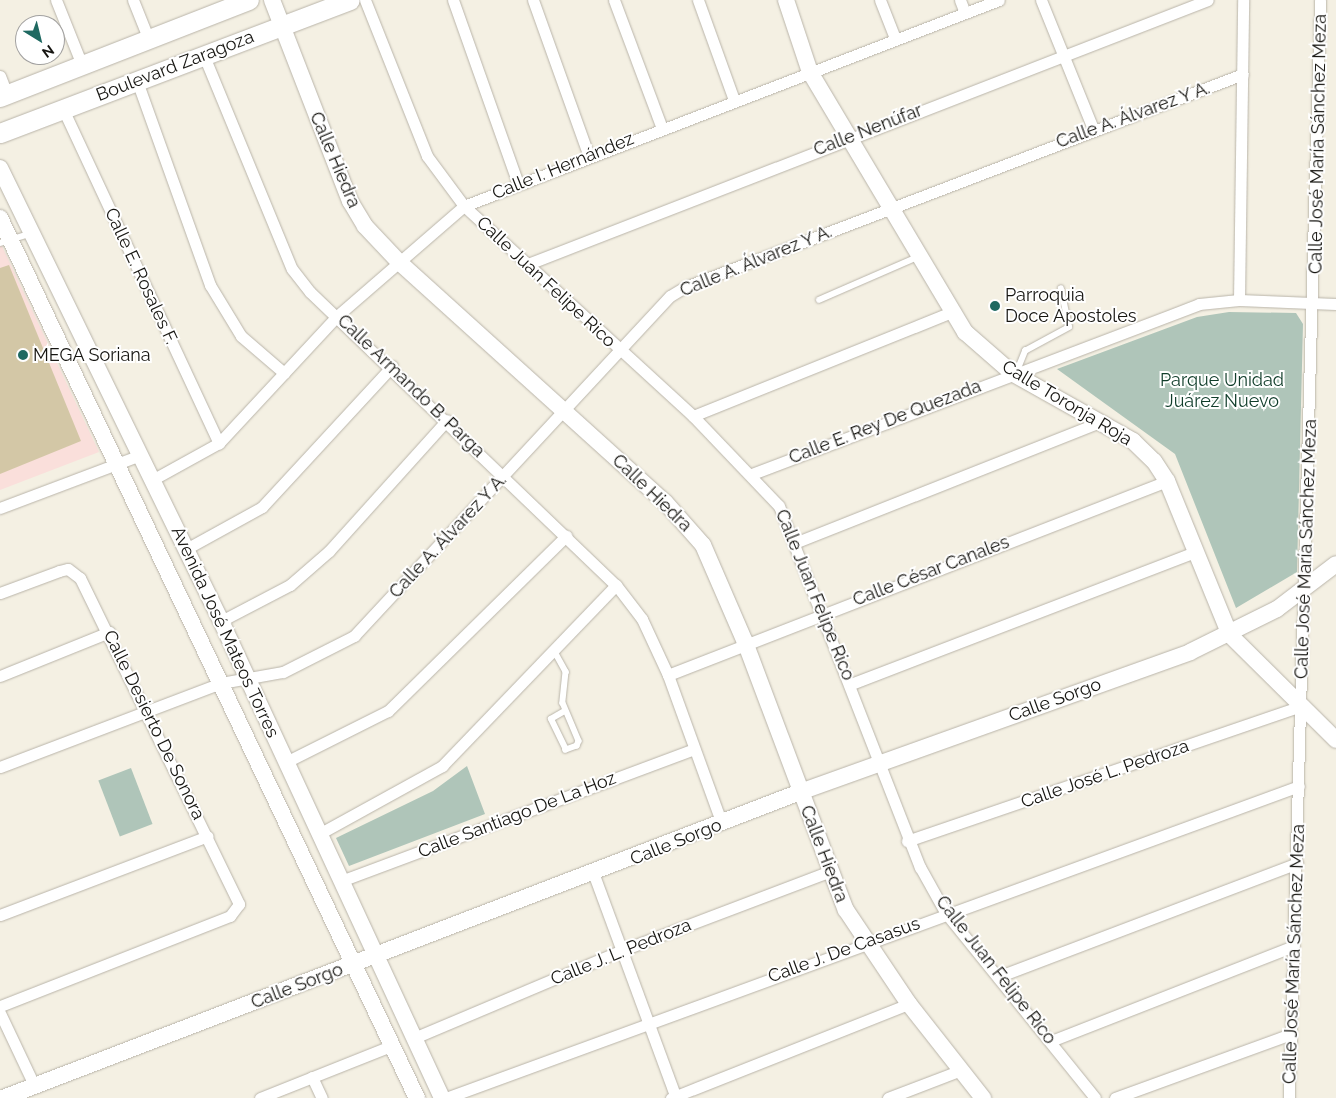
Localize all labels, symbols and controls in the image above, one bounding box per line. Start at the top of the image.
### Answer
street label: Calle José María Sánchez Meza [1305,14,1331,274]
north arrow [15,15,65,65]
street label: Boulevard Zaragoza [93,26,257,106]
text: N [39,42,57,61]
street label: Calle A. Álvarez Y A. [1052,77,1214,153]
street label: Calle Nenúfar [811,99,925,161]
street label: Calle Hiedra [305,109,365,211]
street label: Calle I. Hernández [489,128,637,204]
street label: Calle E. Rosales F. [100,204,182,348]
street label: Calle Juan Felipe Rico [472,212,620,352]
street label: Calle A. Álvarez Y A. [675,220,837,302]
place label: Parroquia Doce Apostoles [1005,285,1137,328]
marker: Parroquia Doce Apostoles [989,300,1001,312]
street label: Calle Armando B. Parga [333,310,489,462]
place label: MEGA Soriana [33,344,151,366]
marker: MEGA Soriana [17,349,29,361]
street label: Calle Toronja Roja [998,356,1136,450]
park label: Parque Unidad Juárez Nuevo [1160,370,1284,412]
street label: Calle E. Rey De Quezada [786,375,984,469]
street label: Calle José María Sánchez Meza [1291,418,1321,680]
street label: Calle Hiedra [608,450,696,536]
street label: Calle A. Álvarez Y A. [384,468,512,604]
street label: Calle Juan Felipe Rico [771,506,859,684]
street label: Avenida José Mateos Torres [166,522,284,742]
street label: Calle César Canales [850,531,1012,611]
street label: Calle Desierto De Sonora [99,627,209,823]
street label: Calle Sorgo [1006,673,1104,727]
street label: Calle José L. Pedroza [1018,735,1192,813]
street label: Calle Santiago De La Hoz [415,767,619,863]
street label: Calle Hiedra [796,802,852,906]
street label: Calle Sorgo [627,814,725,870]
street label: Calle José María Sánchez Meza [1279,823,1309,1085]
street label: Calle Juan Felipe Rico [931,891,1061,1049]
street label: Calle J. De Casasus [765,912,923,988]
street label: Calle J. L. Pedroza [547,914,695,990]
street label: Calle Sorgo [248,959,346,1013]

